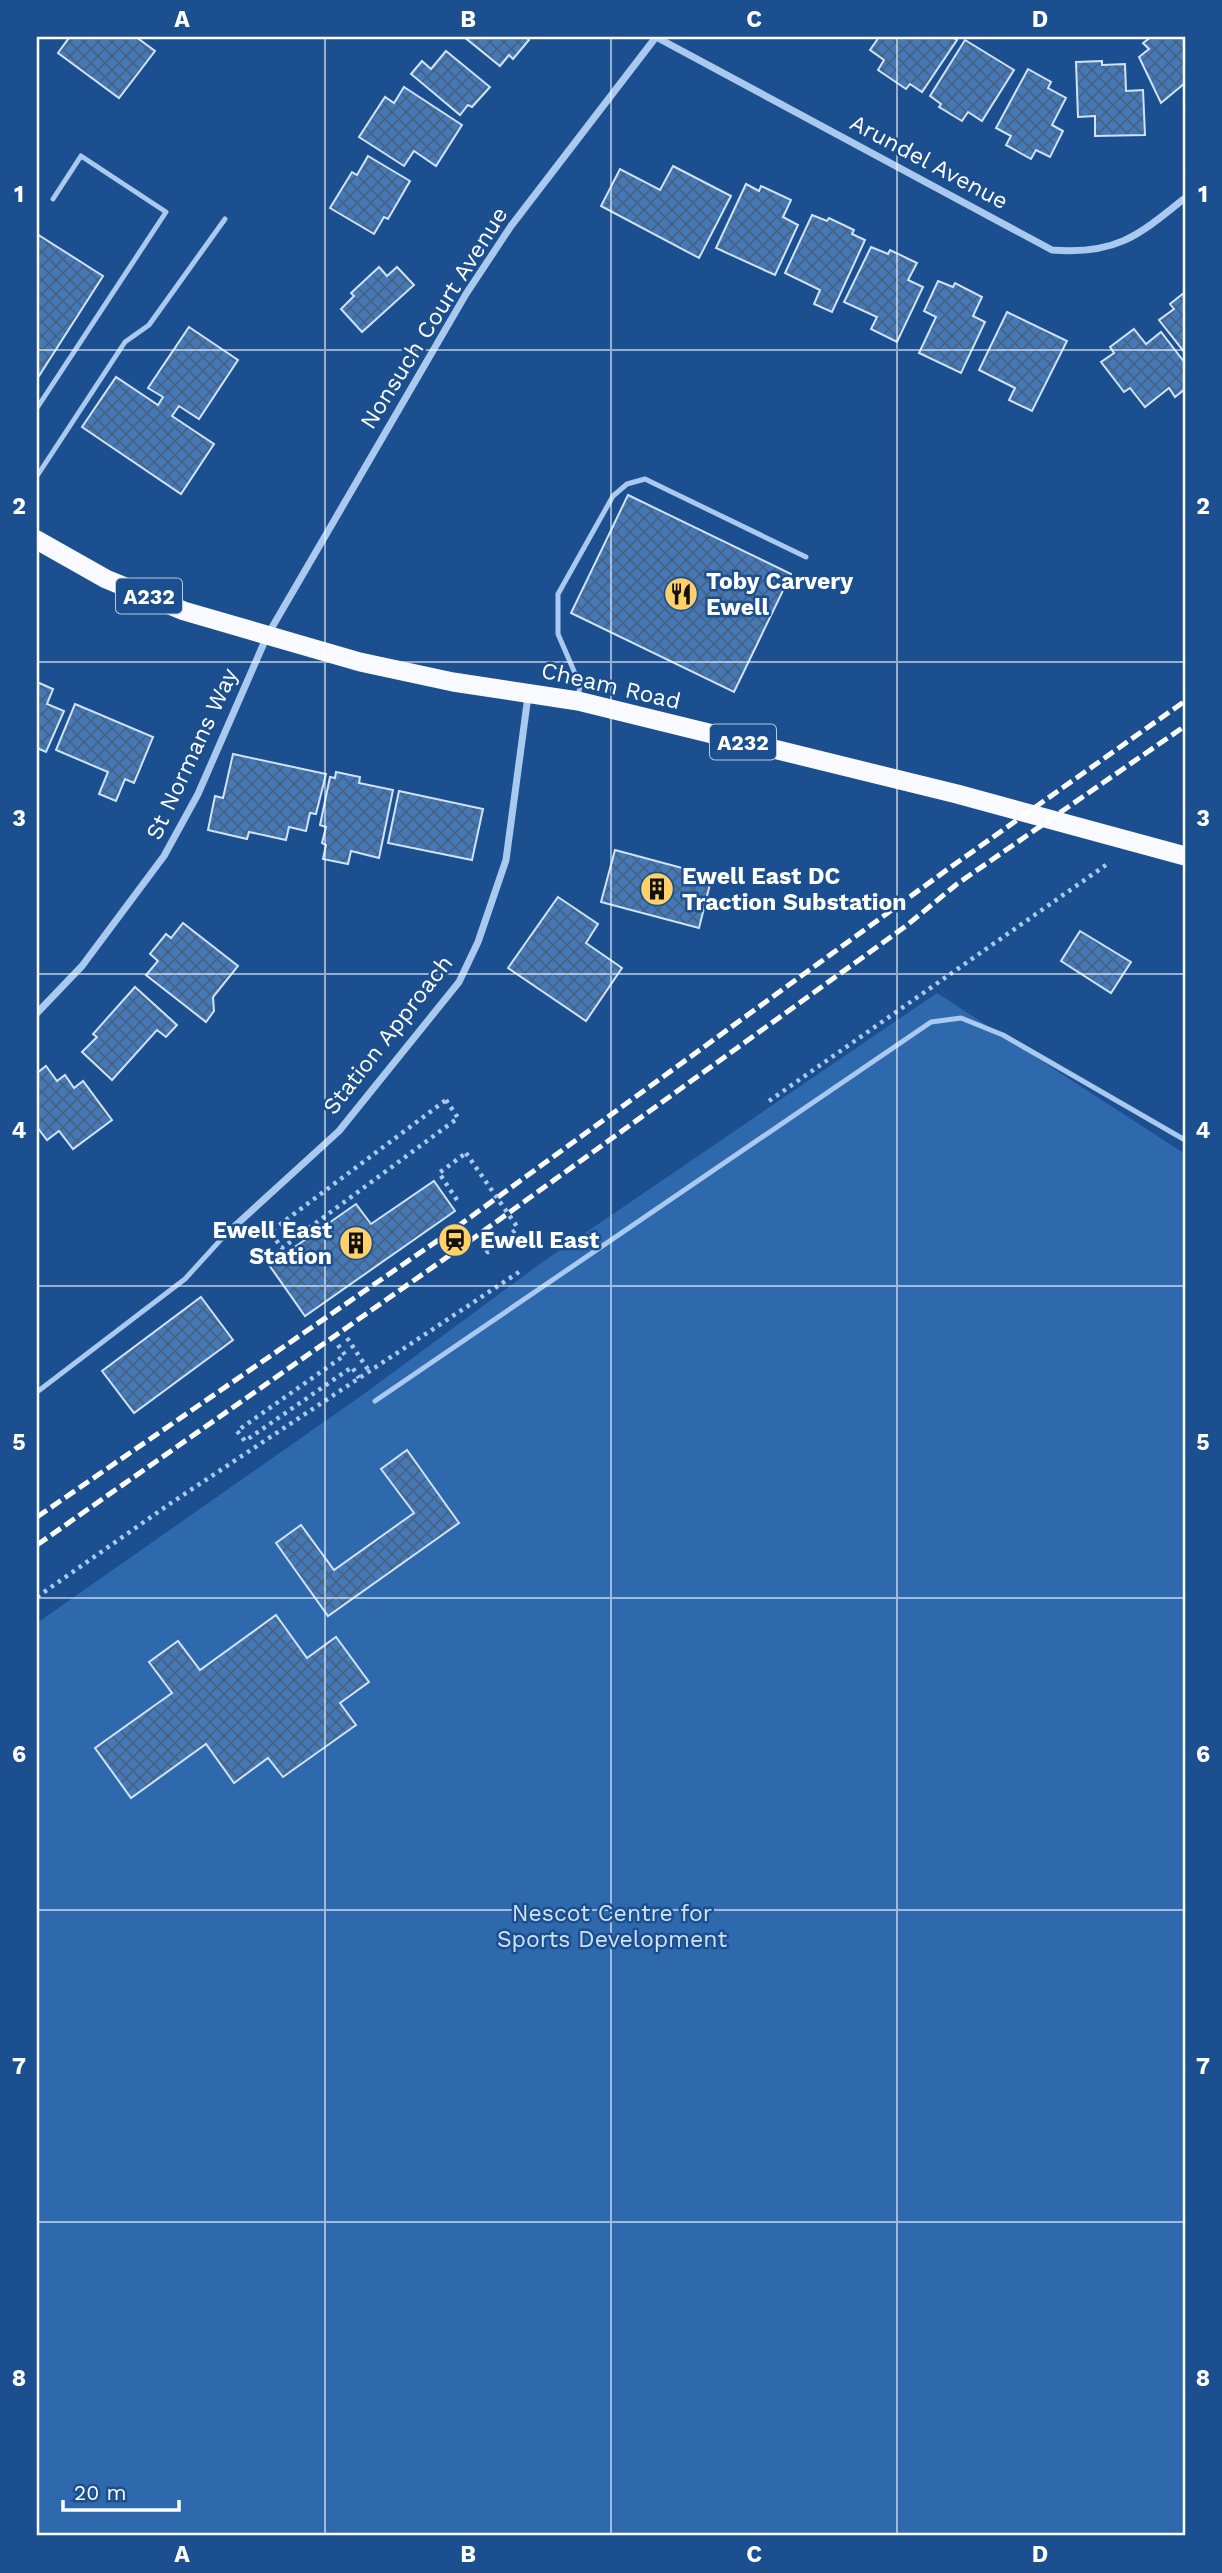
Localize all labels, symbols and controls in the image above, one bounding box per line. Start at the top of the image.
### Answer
text: A [174,6,190,33]
text: B [460,6,476,33]
text: C [746,6,762,33]
text: D [1032,6,1048,33]
street label: Arundel Avenue [845,109,1013,215]
text: 1 [14,181,24,208]
text: 1 [1198,181,1208,208]
street label: Nonsuch Court Avenue [355,202,513,434]
text: 2 [12,493,26,520]
text: 2 [1196,493,1210,520]
place label: Toby Carvery Ewell [706,568,853,621]
restaurant icon: Toby Carvery Ewell [662,575,700,613]
road number: A232 [116,578,182,614]
street label: Cheam Road [539,657,683,715]
street label: St Normans Way [140,664,244,844]
road number: A232 [710,724,776,760]
text: 3 [12,805,26,832]
text: 3 [1196,805,1210,832]
place label: Ewell East DC Traction Substation [682,863,907,916]
building icon: Ewell East DC Traction Substation [638,870,676,908]
street label: Station Approach [317,950,459,1120]
text: 4 [12,1117,27,1144]
text: 4 [1196,1117,1211,1144]
place label: Ewell East Station [213,1217,332,1270]
station icon: Ewell East [436,1221,474,1259]
building icon: Ewell East Station [337,1224,375,1262]
place label: Ewell East [480,1227,599,1254]
text: 5 [12,1429,26,1456]
text: 5 [1196,1429,1210,1456]
text: 6 [12,1741,26,1768]
text: 6 [1196,1741,1210,1768]
park label: Nescot Centre for Sports Development [497,1900,727,1953]
text: 7 [12,2053,26,2080]
text: 7 [1196,2053,1210,2080]
text: 8 [12,2365,26,2392]
text: 8 [1196,2365,1210,2392]
scale bar [63,2468,178,2512]
text: 20 m [74,2480,126,2505]
text: A [174,2541,190,2568]
text: B [460,2541,476,2568]
text: C [746,2541,762,2568]
text: D [1032,2541,1048,2568]

